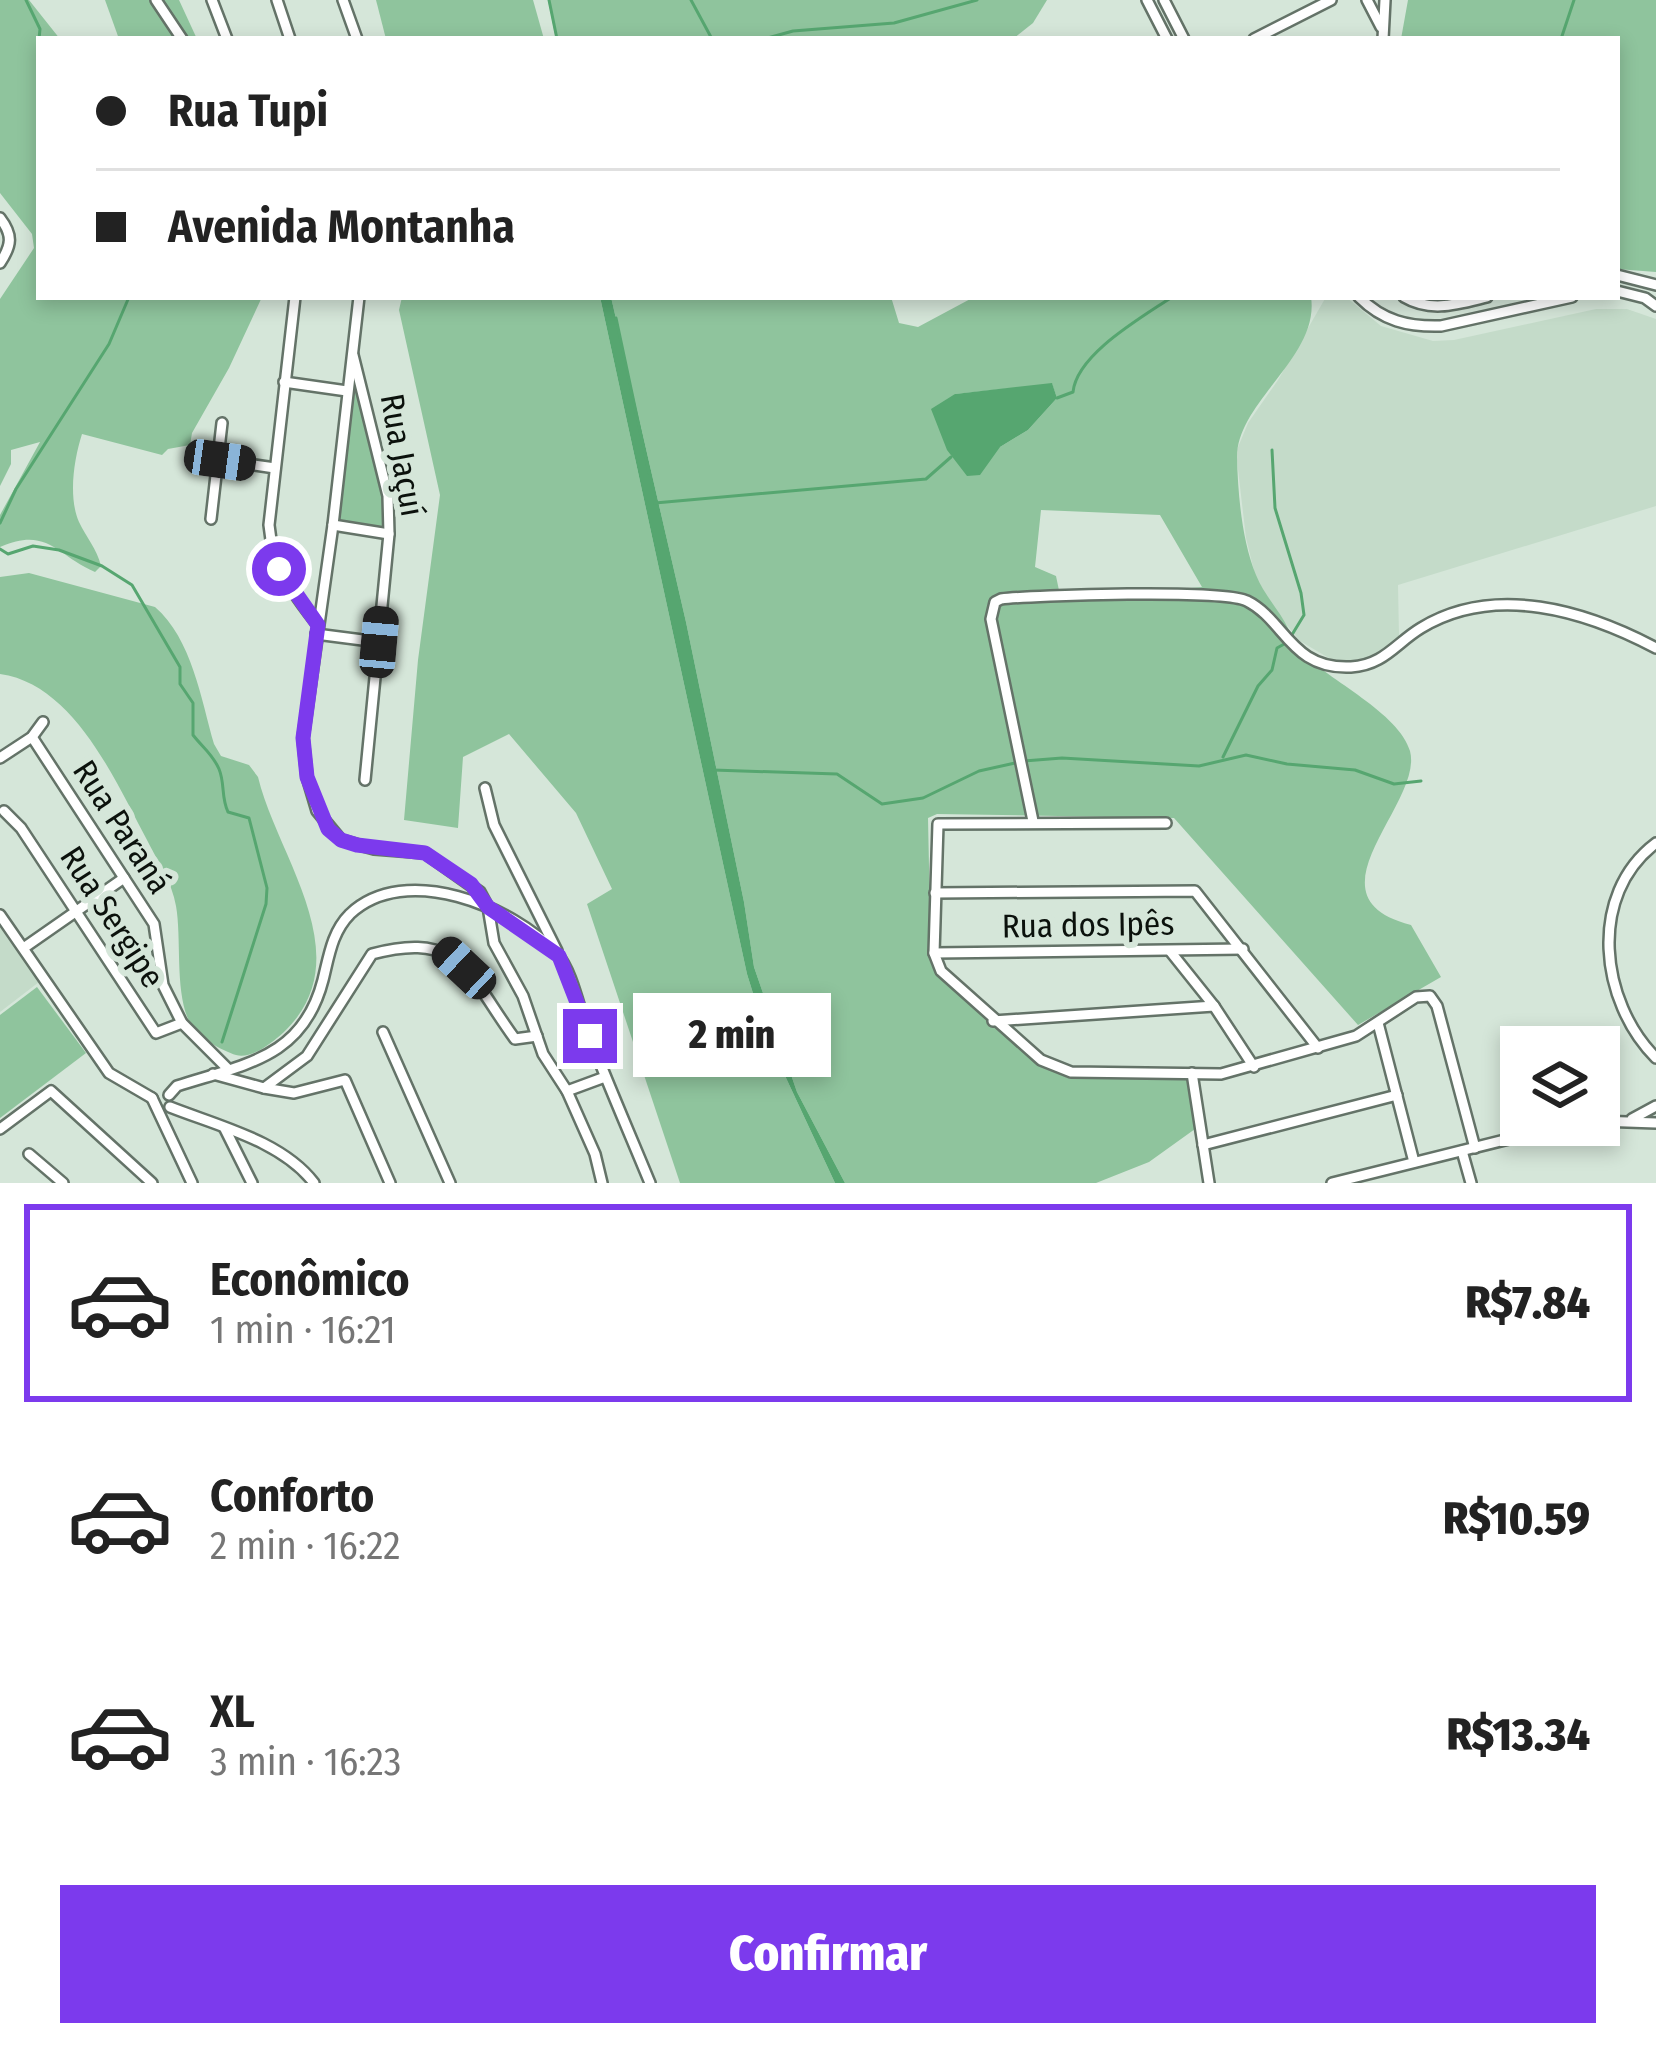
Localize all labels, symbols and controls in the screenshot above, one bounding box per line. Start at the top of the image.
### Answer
text: Rua Tupi [168,84,328,138]
text: Avenida Montanha [168,200,515,254]
street label: Rua Jaçuí [372,391,432,519]
car [182,437,258,483]
route start [252,542,306,596]
car [358,605,400,679]
street label: Rua Paraná [64,753,180,901]
street label: Rua Sergipe [51,839,173,995]
street label: Rua dos Ipês [1001,903,1175,947]
car [425,930,503,1006]
callout: 2 min [632,994,830,1078]
route end [563,1009,617,1063]
text: 2 min [689,1012,775,1058]
map controls [1500,1026,1620,1146]
button: layers [1500,1026,1620,1146]
icon: car [66,1249,174,1357]
text: Econômico [210,1253,410,1307]
text: R$7.84 [1465,1276,1590,1330]
text: 1 min · 16:21 [210,1307,396,1353]
icon: car [66,1465,174,1573]
text: Conforto [210,1469,374,1523]
text: R$10.59 [1443,1492,1590,1546]
text: 2 min · 16:22 [210,1523,401,1569]
icon: car [66,1681,174,1789]
text: XL [210,1685,255,1739]
text: R$13.34 [1447,1708,1590,1762]
text: 3 min · 16:23 [210,1739,401,1785]
button: Confirmar [60,1885,1596,2023]

